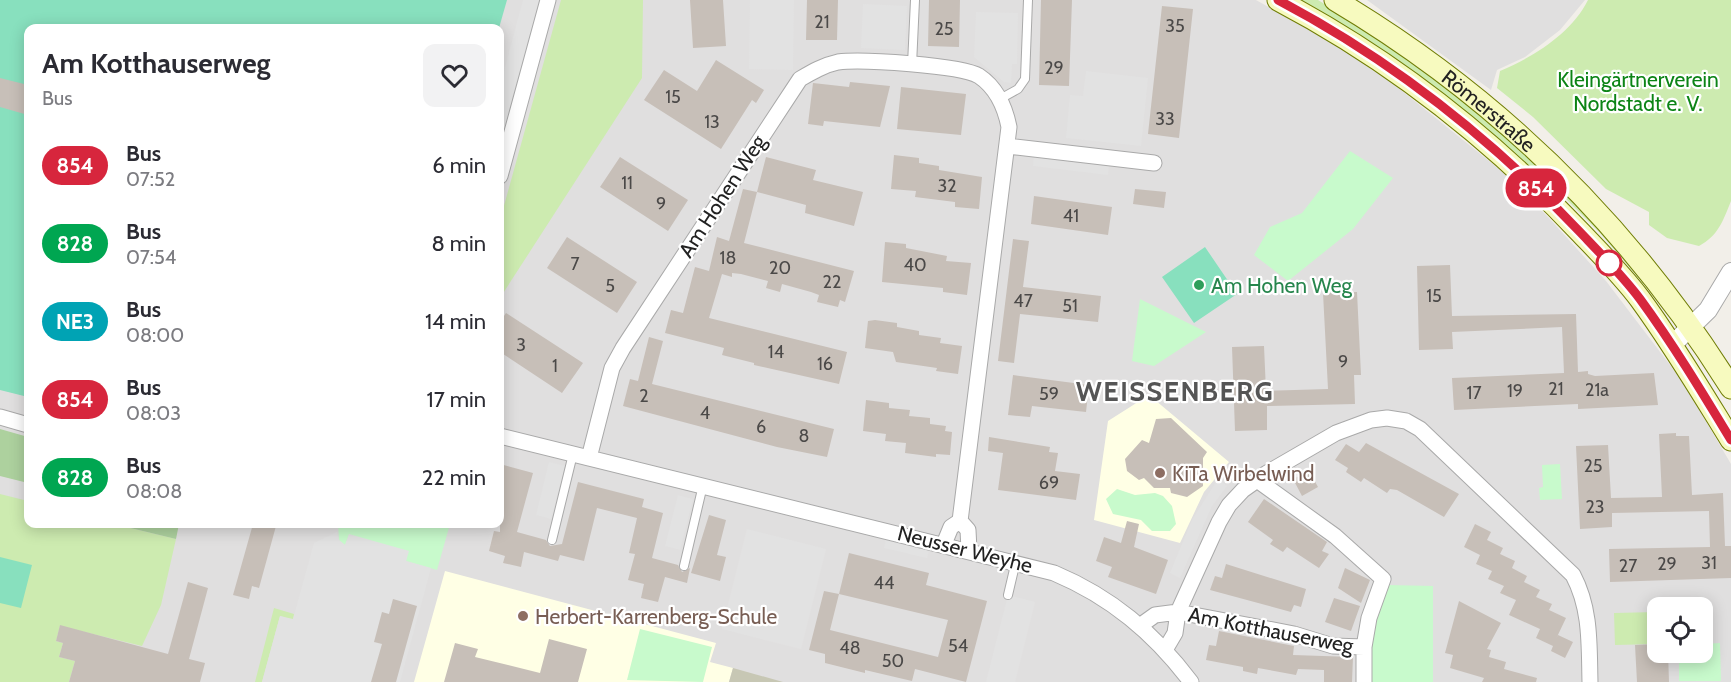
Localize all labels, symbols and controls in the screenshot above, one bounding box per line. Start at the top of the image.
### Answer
house number: 21 [814,11,830,33]
house number: 35 [1165,15,1185,37]
house number: 25 [934,18,954,40]
button: heart [423,44,486,107]
text: Am Kotthauserweg [42,46,271,80]
house number: 29 [1044,57,1064,79]
street label: Römerstraße [1437,64,1542,157]
park label: Kleingärtnerverein Nordstadt e. V. [1557,67,1719,116]
text: Bus [42,86,73,110]
house number: 15 [665,86,681,108]
house number: 33 [1155,108,1175,130]
house number: 13 [704,111,720,133]
street label: Am Hohen Weg [673,130,771,262]
text: Bus [126,140,161,167]
text: 6 min [432,152,486,179]
text: 854 [56,153,94,178]
text: 07:52 [126,167,175,191]
line badge: 854 [1502,168,1570,207]
house number: 11 [621,172,633,194]
house number: 32 [937,175,957,197]
text: 854 [1517,176,1555,201]
house number: 9 [656,193,666,215]
house number: 41 [1063,205,1079,227]
text: Bus [126,218,161,245]
text: 8 min [431,230,486,257]
text: 828 [57,231,93,256]
text: 07:54 [126,245,176,269]
house number: 18 [720,247,736,269]
unlabelled marker [1596,250,1622,276]
house number: 7 [570,253,580,275]
house number: 40 [904,254,926,276]
house number: 20 [769,257,791,279]
house number: 22 [823,271,841,293]
place label: Am Hohen Weg [1211,273,1353,298]
house number: 5 [605,275,615,297]
marker: Am Hohen Weg [1192,278,1206,292]
house number: 15 [1426,285,1442,307]
house number: 47 [1013,290,1033,312]
house number: 51 [1062,295,1078,317]
text: Bus [126,296,161,323]
text: 14 min [425,308,486,335]
text: NE3 [56,309,94,334]
text: 08:00 [126,323,184,347]
house number: 3 [516,334,526,356]
house number: 14 [768,341,784,363]
house number: 9 [1338,351,1348,373]
house number: 16 [817,353,833,375]
house number: 1 [552,355,558,377]
text: Bus [126,374,161,401]
district label: WEISSENBERG [1076,375,1274,408]
house number: 21 [1548,378,1564,400]
house number: 21a [1585,379,1609,401]
house number: 19 [1507,380,1523,402]
house number: 17 [1467,382,1481,404]
house number: 59 [1039,383,1059,405]
house number: 2 [639,385,649,407]
text: 17 min [427,386,486,413]
text: 854 [56,387,94,412]
text: 08:03 [126,401,181,425]
house number: 4 [700,402,710,424]
house number: 6 [756,416,766,438]
house number: 8 [799,425,809,447]
text: Bus [126,452,161,479]
house number: 25 [1583,455,1603,477]
place label: KiTa Wirbelwind [1172,461,1314,486]
text: 22 min [422,464,486,491]
text: 828 [57,465,93,490]
marker: KiTa Wirbelwind [1153,466,1167,480]
house number: 69 [1039,472,1059,494]
text: 08:08 [126,479,182,503]
house number: 23 [1585,496,1605,518]
street label: Neusser Weyhe [895,520,1035,578]
house number: 31 [1701,552,1717,574]
house number: 29 [1657,553,1677,575]
house number: 27 [1619,555,1637,577]
house number: 44 [874,572,894,594]
map controls [1647,597,1713,663]
button: locate [1647,597,1713,663]
street label: Am Kotthauserweg [1186,602,1356,658]
place label: Herbert-Karrenberg-Schule [535,604,777,629]
marker: Herbert-Karrenberg-Schule [516,609,530,623]
house number: 54 [948,635,968,657]
house number: 48 [839,637,861,659]
house number: 50 [882,650,904,672]

